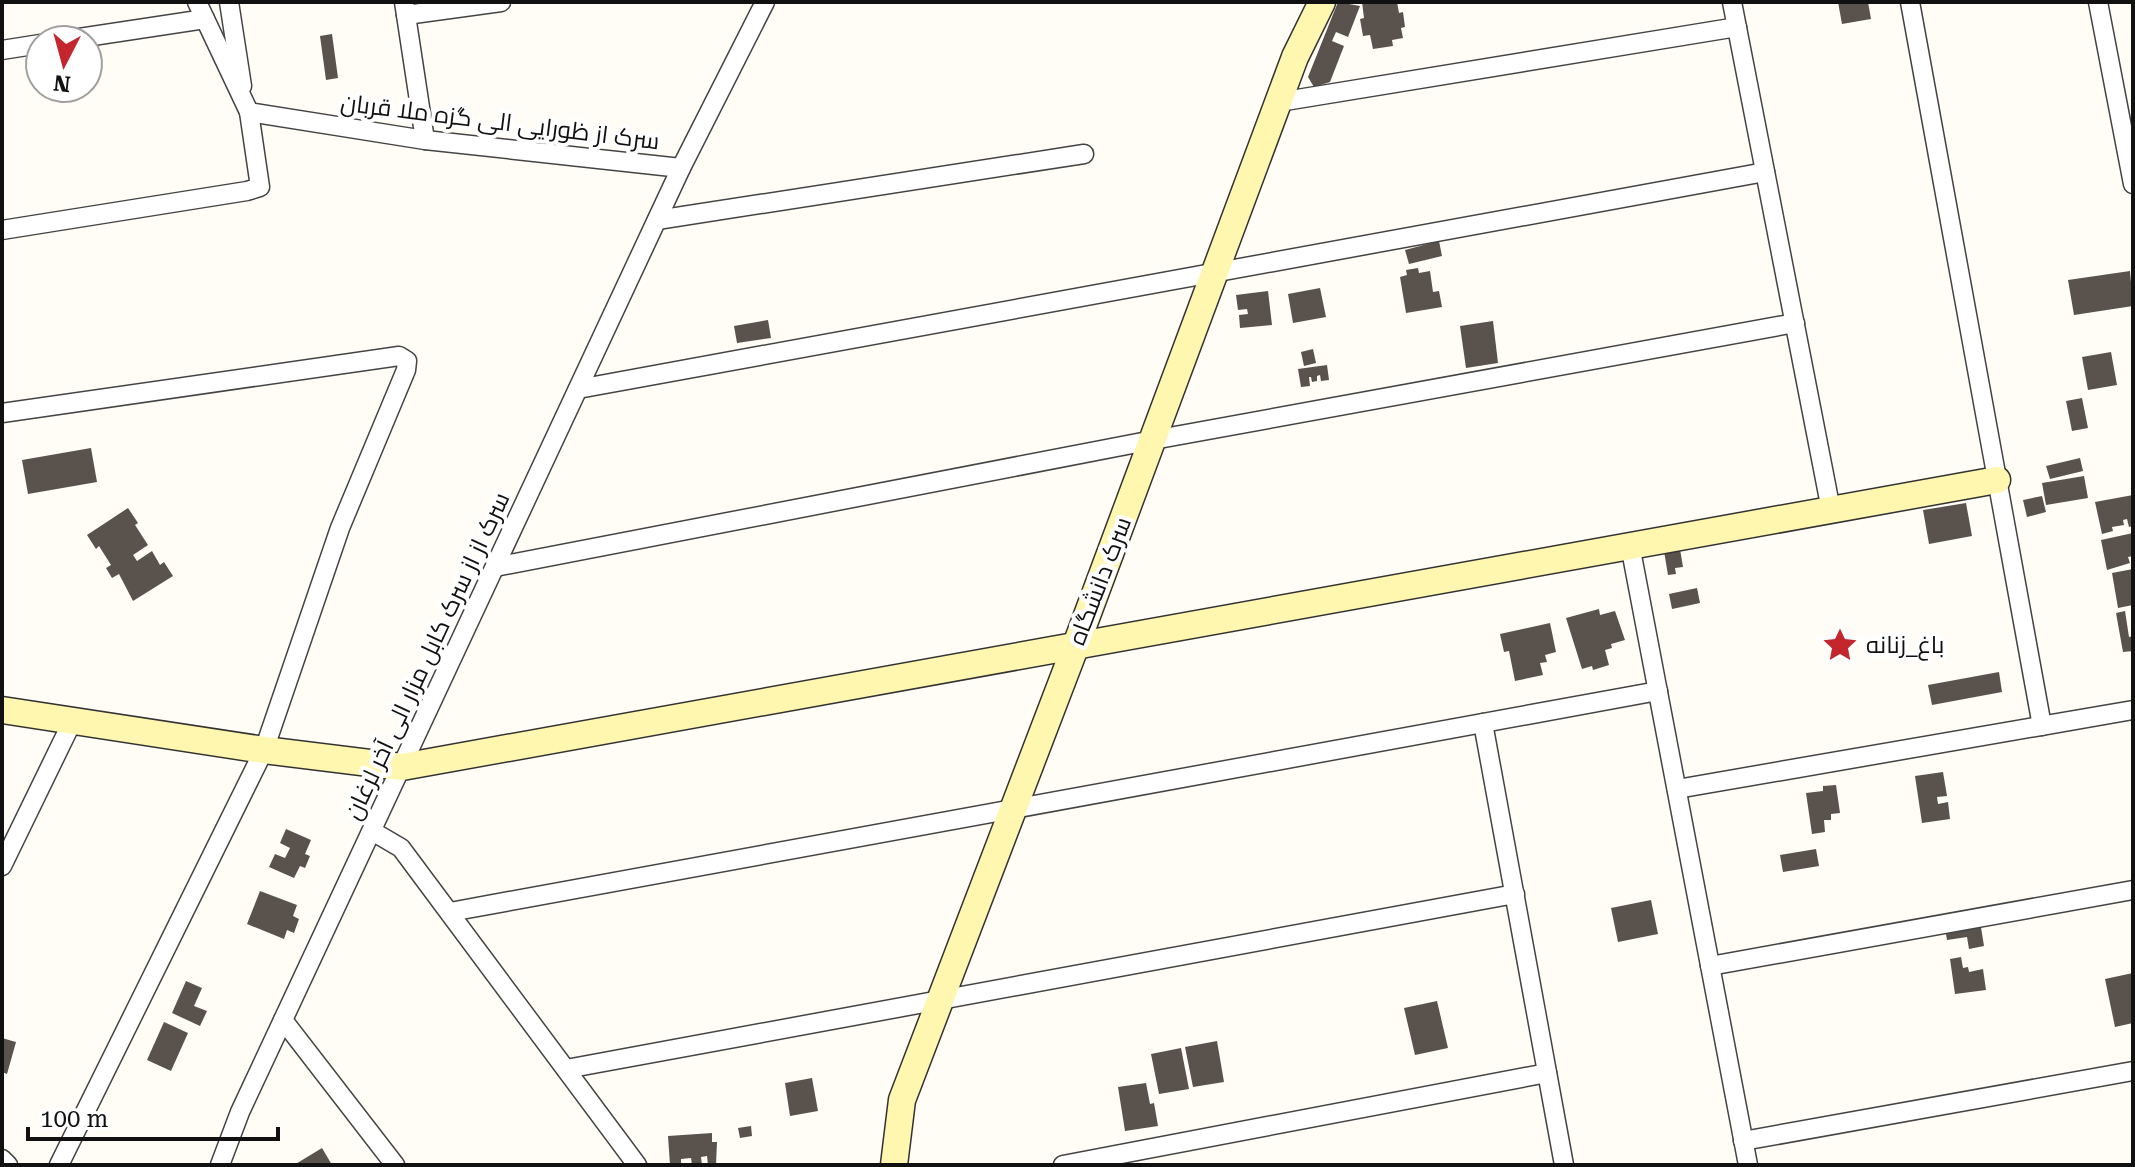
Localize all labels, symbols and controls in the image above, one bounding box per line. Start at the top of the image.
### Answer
north arrow [24,24,104,104]
text: N [52,70,72,97]
street label: سرک از ظورایی الی گزه ملا قربان [339,89,661,155]
street label: سرک از از سرک کابل مزار الی آخر لرغان [339,488,515,824]
street label: سرک دانشگاه [1063,513,1137,649]
place icon: باغ_زنانه [1821,626,1859,664]
place label: باغ_زنانه [1866,631,1944,661]
scale bar [28,1091,278,1141]
text: 100 m [40,1105,108,1133]

